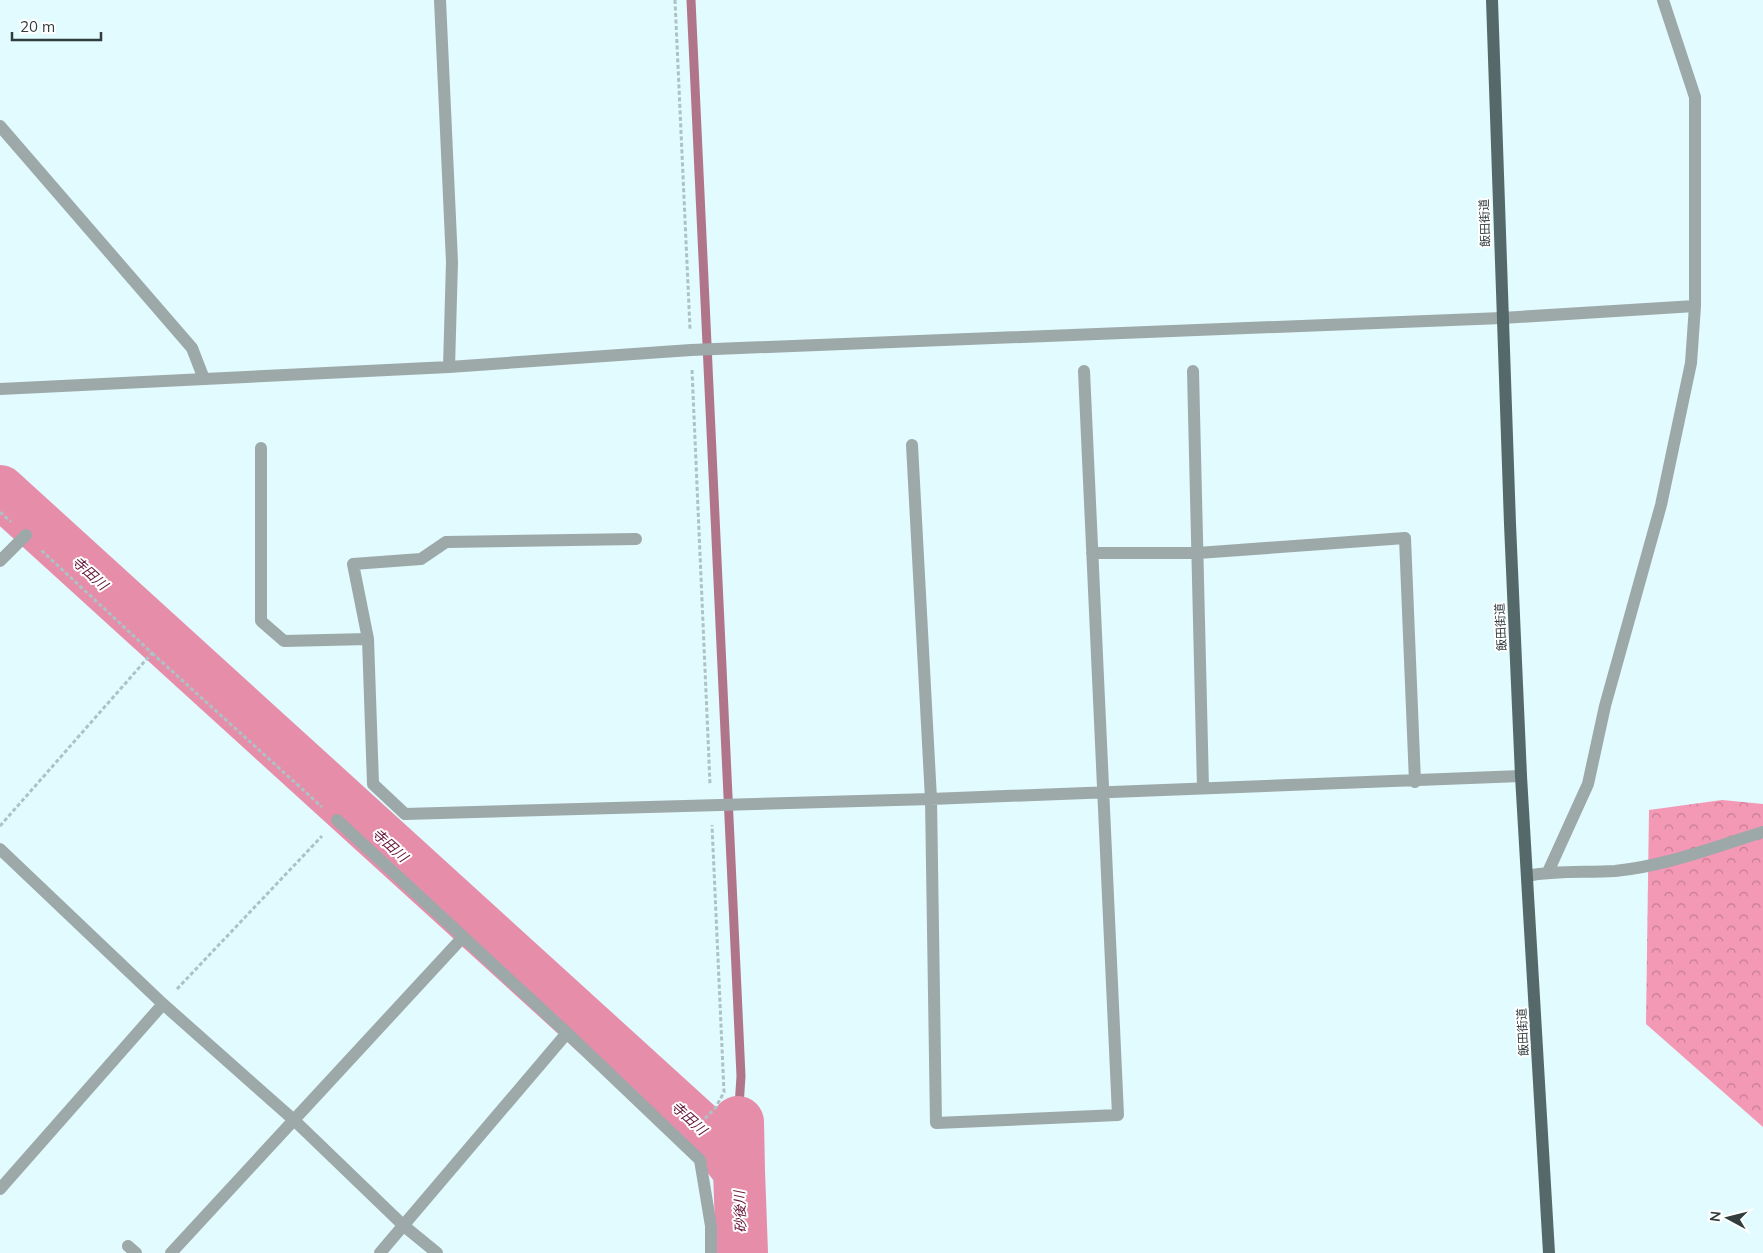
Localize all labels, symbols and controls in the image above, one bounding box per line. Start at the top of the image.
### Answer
scale bar [12,10,101,42]
text: 20 m [20,17,55,36]
street label: 飯田街道 [1476,199,1493,247]
water label: 寺田川 [68,552,113,595]
street label: 飯田街道 [1492,603,1509,651]
water label: 寺田川 [368,824,413,867]
street label: 飯田街道 [1514,1008,1531,1056]
water label: 寺田川 [667,1097,712,1140]
water label: 砂後川 [730,1189,750,1233]
north arrow [1703,1193,1753,1243]
text: N [1706,1210,1725,1223]

